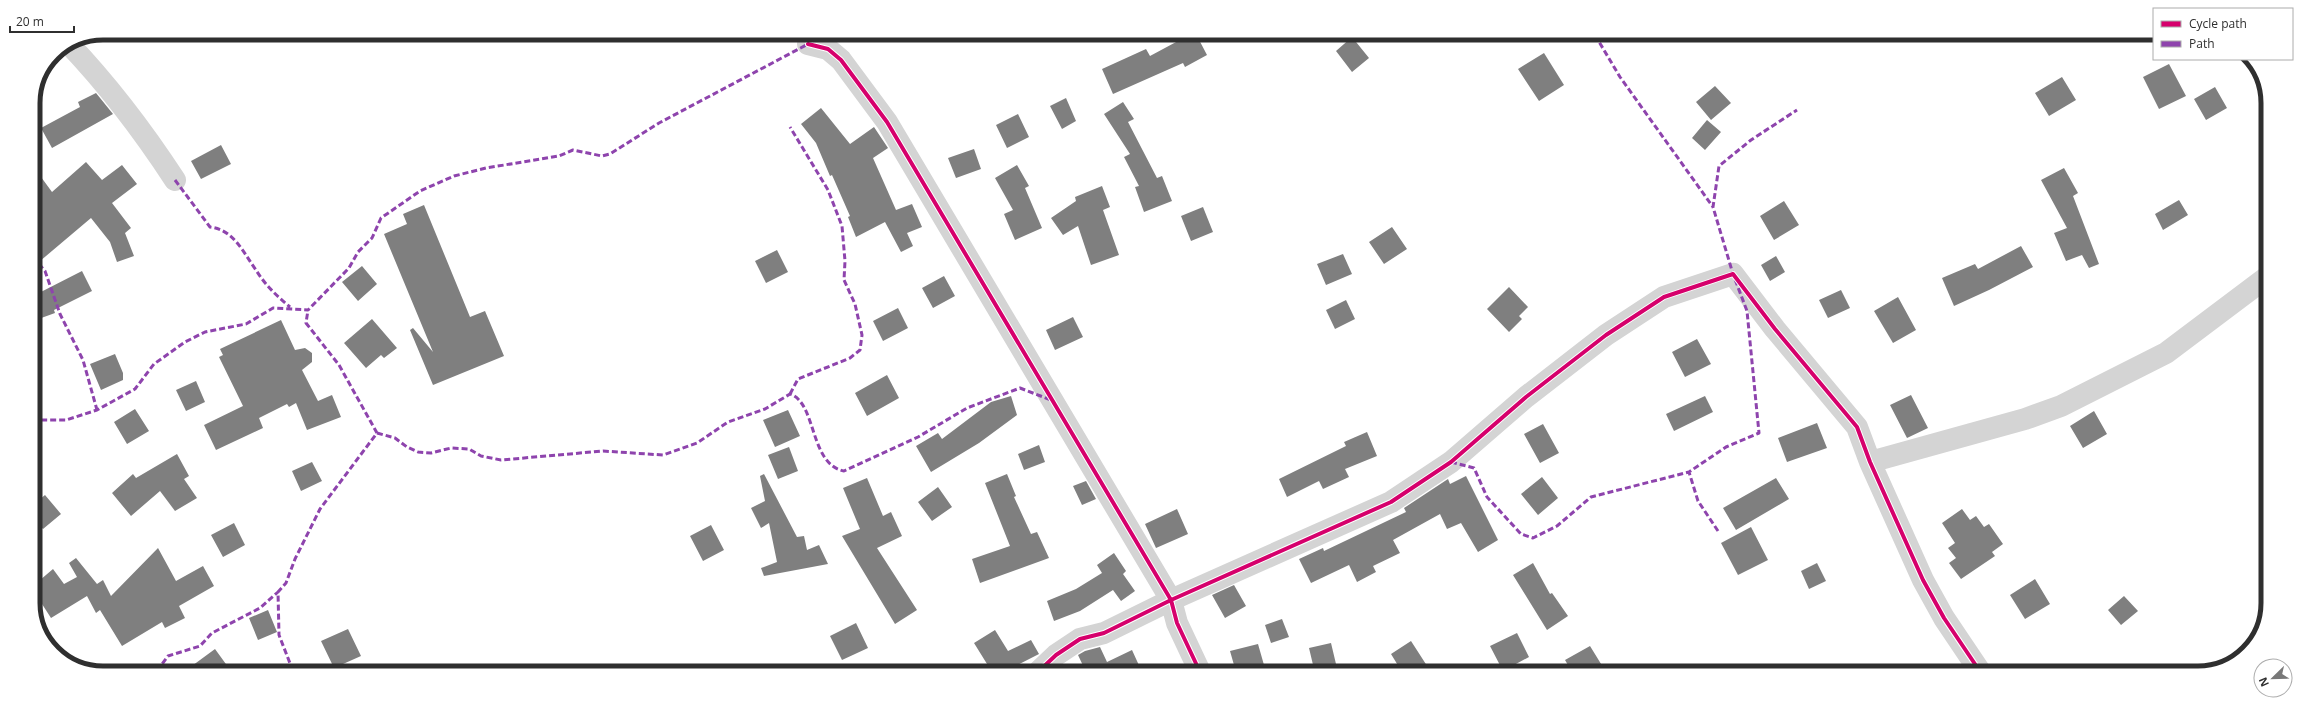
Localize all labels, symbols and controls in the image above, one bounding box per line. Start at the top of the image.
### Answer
scale bar [10,8,74,34]
legend [2153,8,2293,60]
text: 20 m [16,13,44,30]
text: Cycle path [2189,15,2247,32]
text: Path [2189,35,2215,52]
north arrow [2253,658,2293,698]
text: N [2255,675,2272,689]

